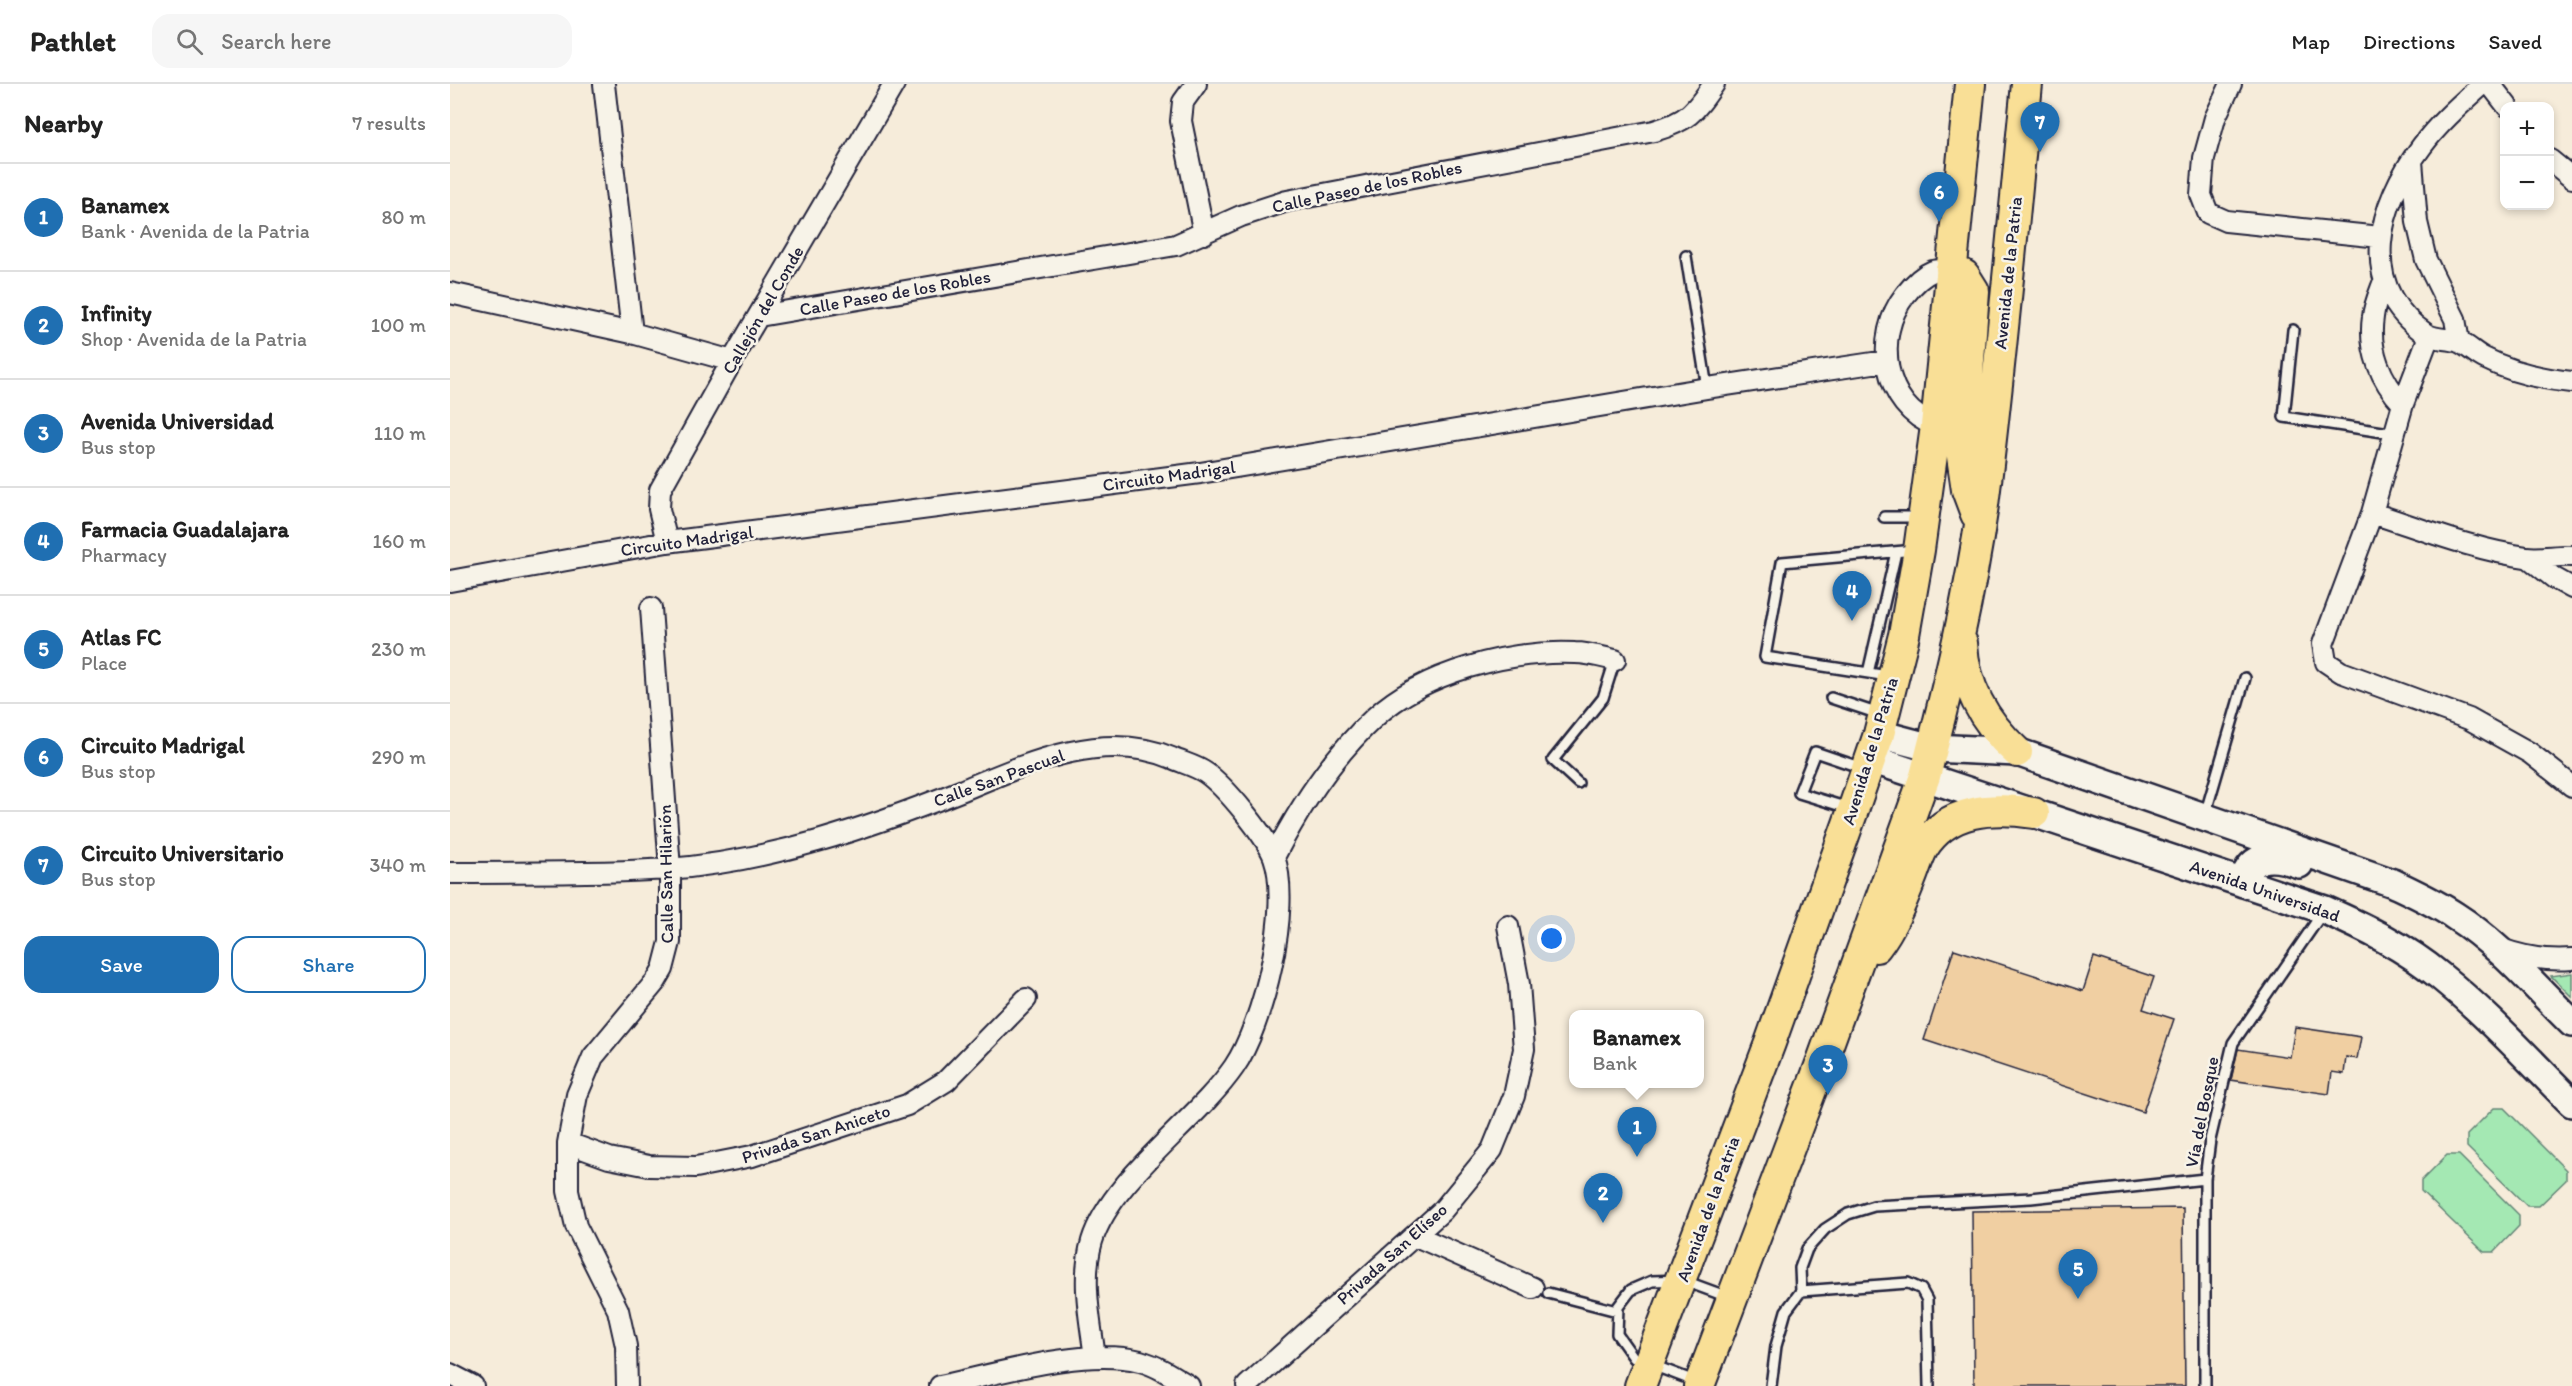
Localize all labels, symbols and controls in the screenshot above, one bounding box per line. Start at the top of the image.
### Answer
search box [152,14,572,68]
text: Pathlet [30,24,116,58]
icon: search [173,25,206,58]
text: Search here [221,28,331,55]
text: Map [2292,29,2330,54]
text: Directions [2363,29,2455,54]
text: Saved [2488,29,2542,54]
map controls [2500,102,2554,210]
button: + [2500,102,2554,156]
pin: 7 [2020,103,2060,152]
text: Nearby [24,107,103,139]
text: 7 results [352,111,426,135]
street label: Calle Paseo de los Robles [1270,156,1464,218]
button: − [2500,156,2554,210]
pin: 6 [1920,172,1958,222]
text: Banamex [81,192,169,219]
street label: Avenida de la Patria [1989,196,2027,350]
text: 1 [39,205,48,229]
text: 80 m [381,205,426,229]
text: Bank · Avenida de la Patria [81,219,310,243]
street label: Callejón del Conde [717,242,809,378]
street label: Calle Paseo de los Robles [798,265,992,321]
text: Infinity [81,300,152,327]
text: 2 [38,313,49,337]
text: 100 m [371,313,426,337]
text: Shop · Avenida de la Patria [81,327,307,351]
text: Avenida Universidad [81,408,274,435]
text: 3 [38,421,49,445]
text: 110 m [374,421,426,445]
text: Bus stop [81,435,156,459]
street label: Circuito Madrigal [1101,456,1237,496]
text: Farmacia Guadalajara [81,516,289,543]
street label: Circuito Madrigal [619,521,755,561]
text: 4 [37,529,50,553]
text: 160 m [373,529,426,553]
text: Pharmacy [81,543,167,567]
pin: 4 [1832,572,1872,621]
text: Atlas FC [81,624,161,651]
text: 5 [38,637,49,661]
text: 230 m [371,637,426,661]
text: Place [81,651,127,675]
street label: Avenida de la Patria [1837,674,1903,827]
text: Circuito Madrigal [81,732,245,759]
street label: Calle San Pascual [930,744,1068,812]
text: 6 [38,745,49,769]
text: 290 m [371,745,426,769]
text: Bus stop [81,759,156,783]
street label: Calle San Hilarión [654,804,678,944]
text: Circuito Universitario [81,840,284,867]
text: 7 [39,853,48,877]
text: 340 m [369,853,426,877]
street label: Avenida Universidad [2187,855,2343,927]
text: Bus stop [81,867,156,891]
your location [1537,924,1566,953]
button: Save [24,936,219,993]
button: Share [231,936,426,993]
popup [1569,1010,1704,1088]
text: Banamex [1592,1024,1681,1051]
pin: 3 [1808,1046,1848,1095]
text: Bank [1592,1051,1637,1075]
street label: Vía del Bosque [2180,1055,2224,1169]
street label: Privada San Aniceto [739,1100,893,1168]
pin: 1 [1618,1108,1656,1157]
street label: Avenida de la Patria [1671,1133,1745,1285]
pin: 2 [1584,1174,1622,1223]
street label: Privada San Elíseo [1332,1198,1452,1310]
pin: 5 [2058,1250,2098,1299]

